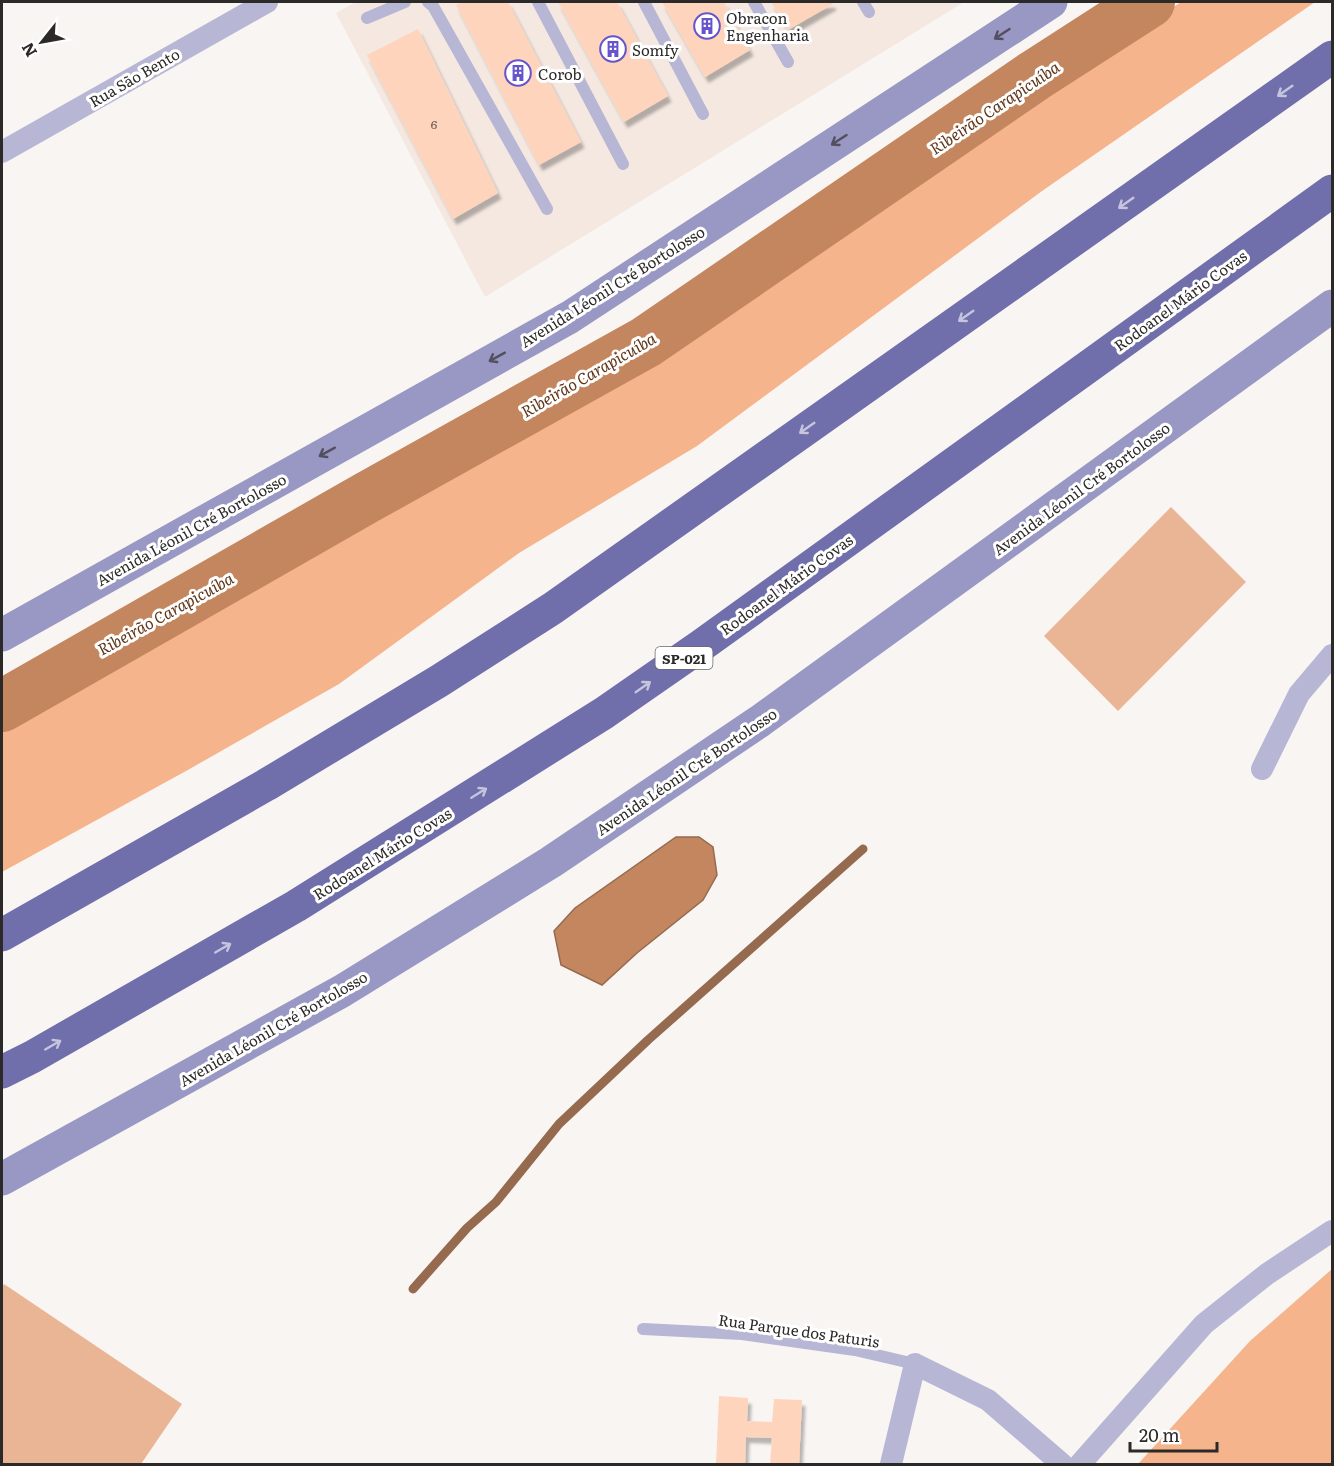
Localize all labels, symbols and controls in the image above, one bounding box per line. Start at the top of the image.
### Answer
place label: Obracon Engenharia [726,6,810,46]
building icon: Obracon Engenharia [692,11,722,41]
north arrow [12,12,72,72]
one-way arrow [994,28,1011,40]
building icon: Somfy [598,34,628,64]
text: N [15,38,42,62]
place label: Somfy [632,38,679,61]
street label: Rua São Bento [84,42,184,112]
water label: Ribeirão Carapicuíba [924,54,1065,160]
building icon: Corob [503,58,533,88]
place label: Corob [538,62,582,85]
one-way arrow [1277,84,1293,97]
house number: 6 [431,115,438,133]
one-way arrow [830,134,847,147]
one-way arrow [1118,197,1134,209]
street label: Avenida Léonil Cré Bortolosso [515,219,709,352]
street label: Rodoanel Mário Covas [1109,244,1251,356]
one-way arrow [959,310,975,322]
water label: Ribeirão Carapicuíba [516,325,661,422]
one-way arrow [489,352,506,364]
street label: Avenida Léonil Cré Bortolosso [988,416,1175,560]
one-way arrow [799,422,816,434]
one-way arrow [318,447,335,459]
street label: Avenida Léonil Cré Bortolosso [92,467,290,591]
street label: Rodoanel Mário Covas [715,528,857,640]
water label: Ribeirão Carapicuíba [93,565,238,660]
road number: SP-021 [656,647,712,669]
one-way arrow [634,681,650,693]
street label: Avenida Léonil Cré Bortolosso [591,701,781,840]
one-way arrow [470,786,487,798]
street label: Rodoanel Mário Covas [308,801,456,905]
one-way arrow [214,942,231,954]
street label: Avenida Léonil Cré Bortolosso [175,964,372,1091]
one-way arrow [44,1039,61,1051]
street label: Rua Parque dos Paturis [717,1307,881,1353]
scale bar [1130,1415,1217,1453]
text: 20 m [1139,1421,1180,1448]

